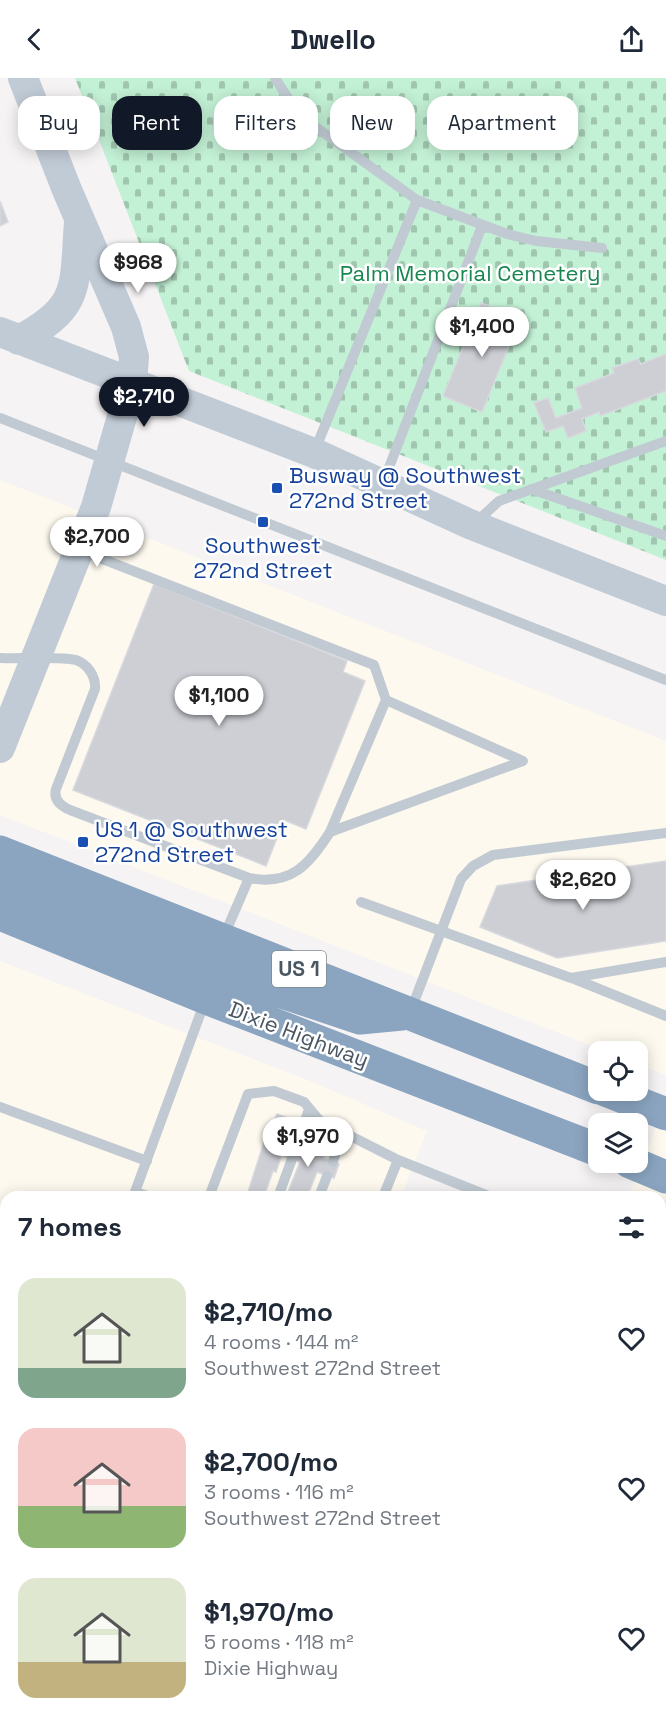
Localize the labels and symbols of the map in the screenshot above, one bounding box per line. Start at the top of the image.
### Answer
pin: $968 [102,243,174,294]
park label: Palm Memorial Cemetery [340,259,600,287]
pin: $1,400 [433,307,531,358]
pin: $2,710 [95,377,193,428]
place label: Busway @ Southwest 272nd Street [289,461,522,514]
marker: Busway @ Southwest 272nd Street [270,481,284,495]
marker: Southwest 272nd Street [256,515,270,529]
pin: $2,700 [48,517,146,568]
place label: Southwest 272nd Street [193,531,333,584]
pin: $1,100 [170,676,268,727]
place label: US 1 @ Southwest 272nd Street [95,815,288,868]
marker: US 1 @ Southwest 272nd Street [76,835,90,849]
pin: $2,620 [534,860,632,911]
road number: US 1 [272,951,326,987]
street label: Dixie Highway [225,994,373,1074]
pin: $1,970 [259,1117,357,1168]

